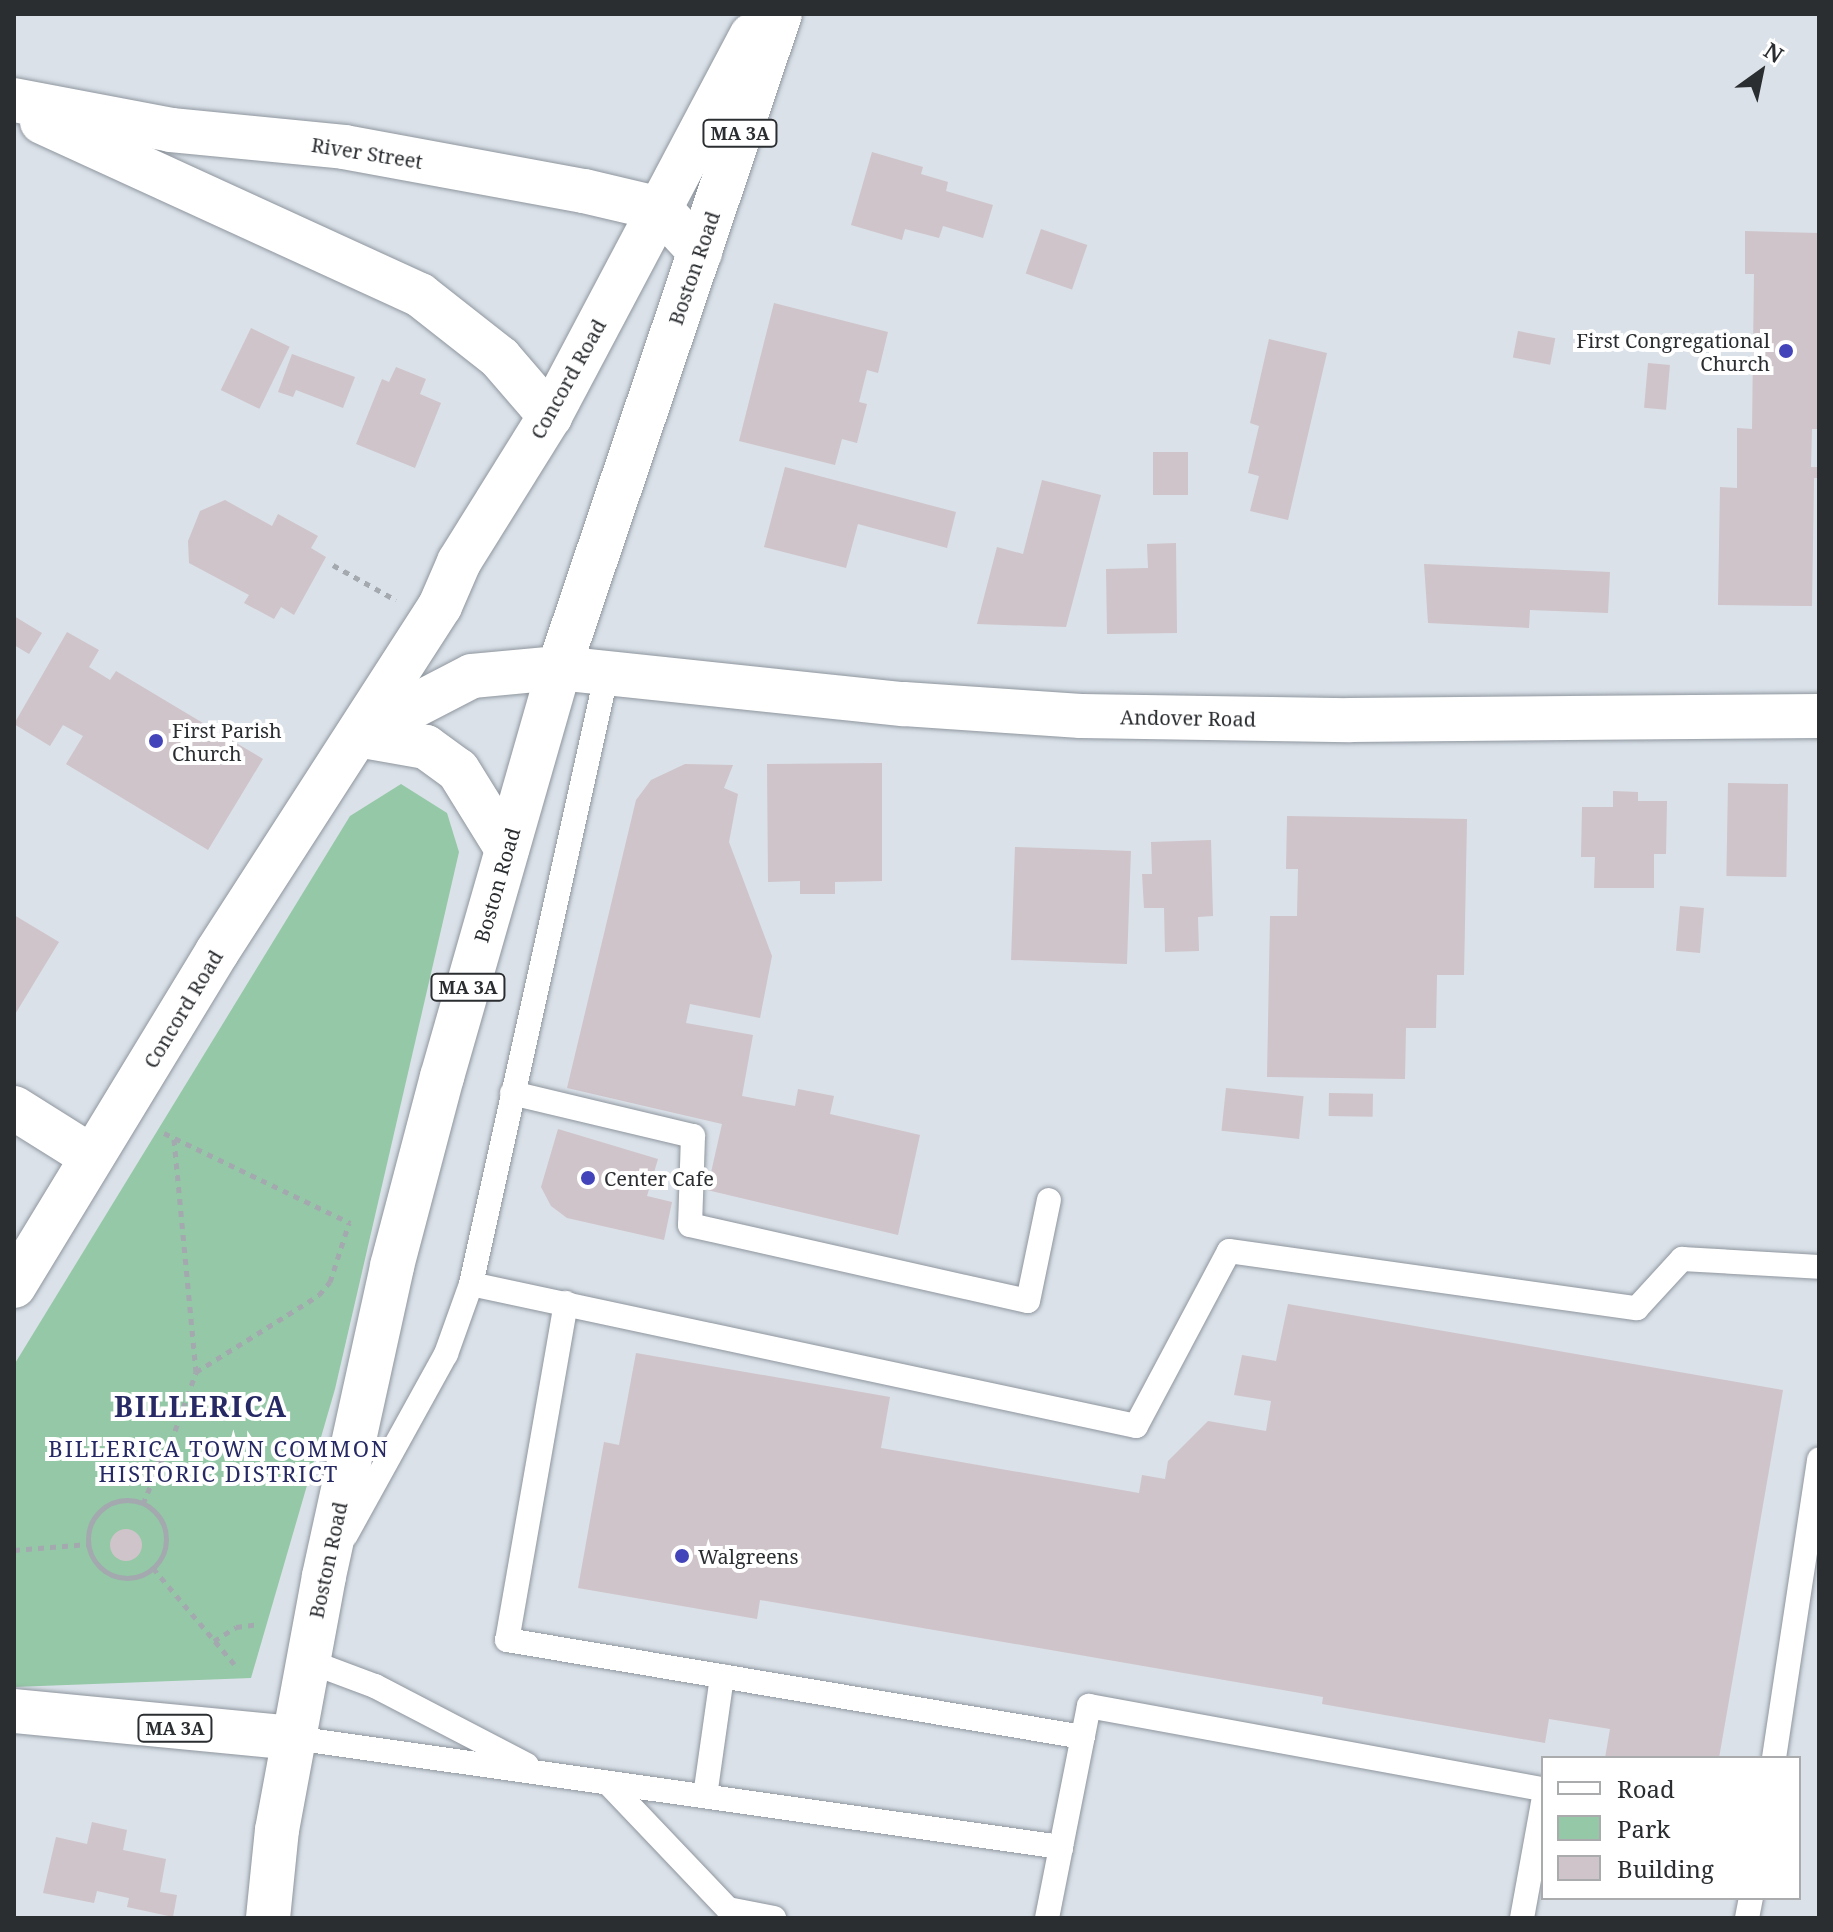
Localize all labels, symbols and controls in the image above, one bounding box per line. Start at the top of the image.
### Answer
north arrow [1721,32,1801,112]
text: N [1759,35,1790,69]
road number: MA 3A [702,119,778,147]
street label: River Street [310,132,424,174]
street label: Boston Road [663,208,725,328]
street label: Concord Road [525,315,611,443]
place label: First Congregational Church [1576,328,1770,375]
marker: First Congregational Church [1777,342,1795,360]
street label: Andover Road [1120,705,1256,731]
place label: First Parish Church [172,718,282,765]
marker: First Parish Church [147,732,165,750]
street label: Boston Road [469,825,525,945]
street label: Concord Road [138,946,228,1072]
road number: MA 3A [430,973,506,1001]
place label: Center Cafe [604,1166,714,1190]
marker: Center Cafe [579,1169,597,1187]
district label: BILLERICA [114,1389,288,1423]
district label: BILLERICA TOWN COMMON HISTORIC DISTRICT [48,1435,390,1486]
street label: Boston Road [304,1500,352,1620]
place label: Walgreens [698,1544,798,1568]
marker: Walgreens [673,1547,691,1565]
road number: MA 3A [137,1714,213,1742]
legend [1541,1756,1801,1900]
text: Road [1617,1772,1675,1805]
text: Park [1617,1812,1670,1845]
text: Building [1617,1852,1714,1885]

